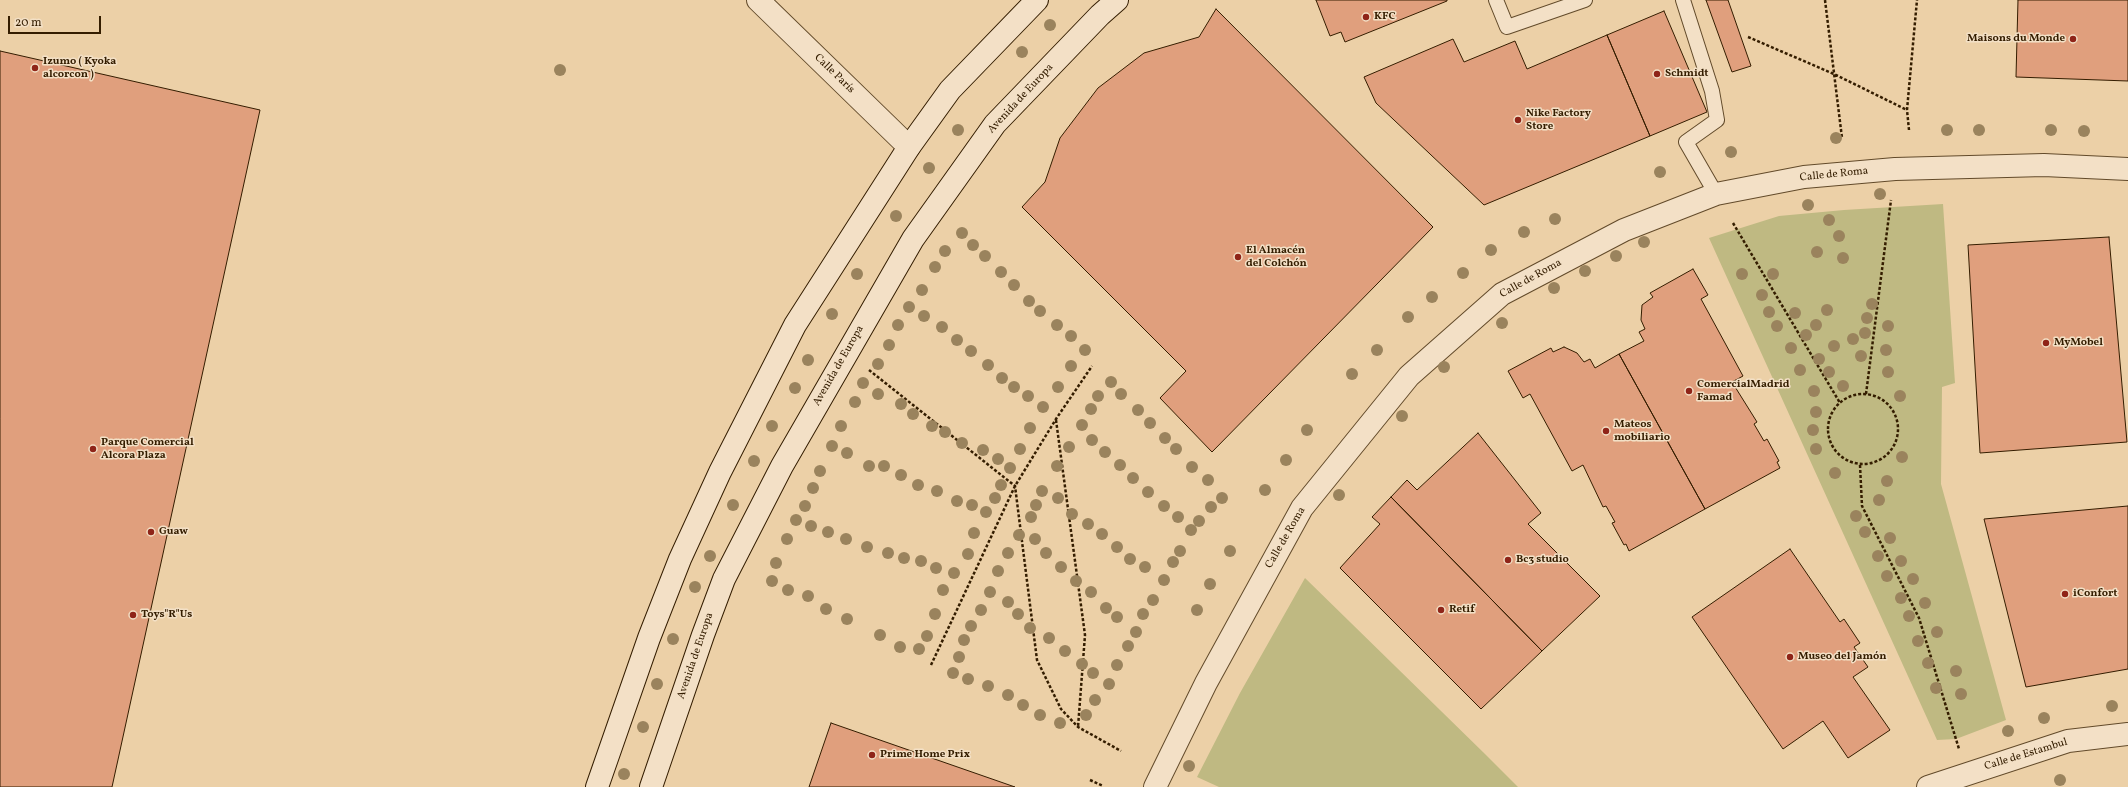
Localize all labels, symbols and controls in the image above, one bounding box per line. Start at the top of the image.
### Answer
scale bar [10,8,103,34]
place label: KFC [1374,10,1396,24]
marker: KFC [1361,12,1371,22]
text: 20 m [15,15,42,31]
place label: Maisons du Monde [1967,32,2065,46]
marker: Maisons du Monde [2068,34,2078,44]
street label: Calle París [811,51,857,97]
place label: Izumo ( Kyoka alcorcon ) [43,55,116,81]
street label: Avenida de Europa [985,61,1057,137]
marker: Izumo ( Kyoka alcorcon ) [30,63,40,73]
place label: Schmidt [1665,67,1708,81]
marker: Schmidt [1652,69,1662,79]
place label: Nike Factory Store [1526,107,1591,133]
marker: Nike Factory Store [1513,115,1523,125]
street label: Calle de Roma [1799,165,1869,185]
place label: El Almacén del Colchón [1246,244,1307,270]
marker: El Almacén del Colchón [1233,252,1243,262]
street label: Calle de Roma [1498,257,1564,301]
street label: Avenida de Europa [811,324,867,408]
place label: MyMobel [2054,336,2103,350]
marker: MyMobel [2041,338,2051,348]
place label: ComercialMadrid Famad [1697,378,1789,404]
marker: ComercialMadrid Famad [1684,386,1694,396]
place label: Mateos mobiliario [1614,418,1670,444]
marker: Mateos mobiliario [1601,426,1611,436]
place label: Parque Comercial Alcora Plaza [101,436,194,462]
marker: Parque Comercial Alcora Plaza [88,444,98,454]
street label: Calle de Roma [1263,505,1309,571]
place label: Guaw [159,525,188,539]
marker: Guaw [146,527,156,537]
place label: Bc3 studio [1516,553,1569,567]
marker: Bc3 studio [1503,555,1513,565]
place label: iConfort [2073,587,2117,601]
marker: iConfort [2060,589,2070,599]
place label: Retif [1449,603,1474,617]
marker: Retif [1436,605,1446,615]
place label: Toys"R"Us [141,608,192,622]
marker: Toys"R"Us [128,610,138,620]
street label: Avenida de Europa [675,611,717,701]
place label: Museo del Jamón [1798,650,1887,664]
marker: Museo del Jamón [1785,652,1795,662]
street label: Calle de Estambul [1983,736,2069,774]
place label: Prime Home Prix [880,748,970,762]
marker: Prime Home Prix [867,750,877,760]

